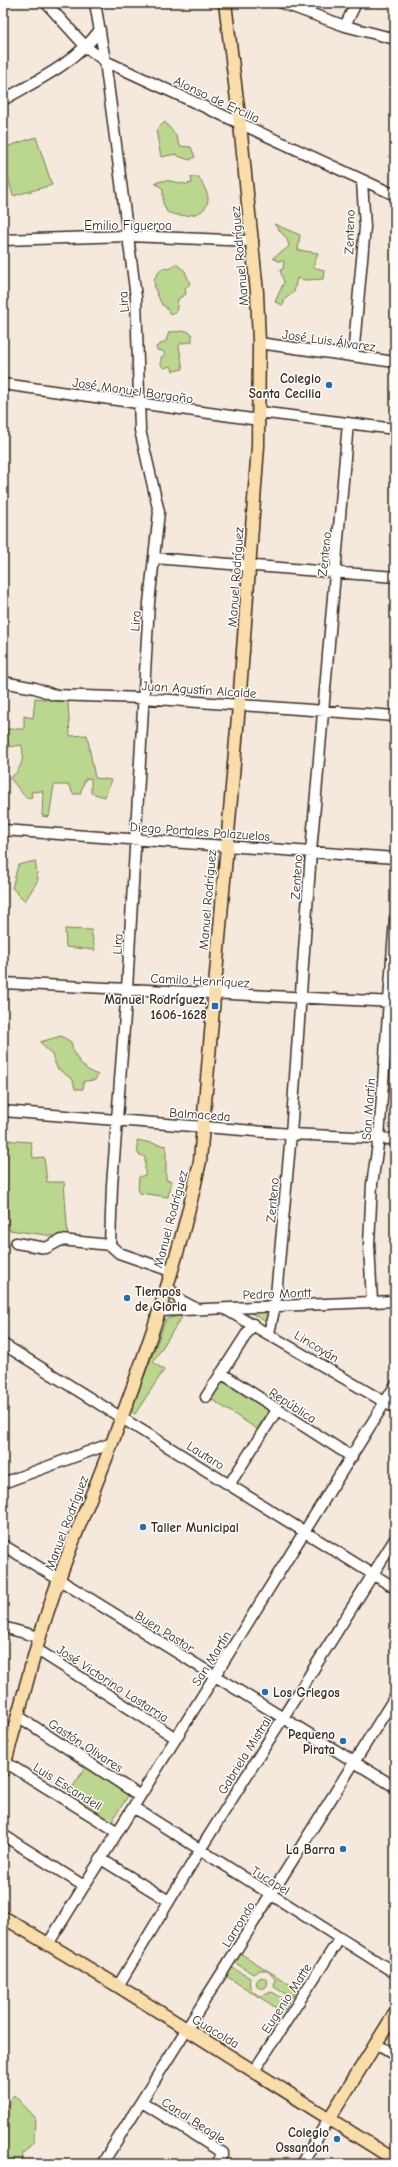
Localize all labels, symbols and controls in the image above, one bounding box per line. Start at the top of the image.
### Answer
street label: Alonso de Ercilla [171,73,262,126]
street label: Manuel Rodríguez [228,205,251,307]
street label: Zenteno [341,209,358,255]
street label: Emilio Figueroa [84,218,172,233]
street label: Lira [115,291,132,313]
street label: José Luis Álvarez [281,326,377,355]
place label: Colegio Santa Cecilia [249,371,321,401]
street label: José Manuel Borgoño [72,375,194,406]
marker: Colegio Santa Cecilia [324,380,334,390]
street label: Manuel Rodríguez [225,526,247,628]
street label: Zenteno [315,531,334,577]
street label: Lira [127,610,144,632]
street label: Juan Agustín Alcalde [141,678,257,701]
street label: Diego Portales Palazuelos [129,819,271,844]
street label: Manuel Rodríguez [196,849,219,951]
street label: Zenteno [287,854,306,900]
street label: Lira [109,933,126,955]
street label: Camilo Henríquez [150,970,250,991]
place label: Manuel Rodríguez, 1606-1628 [104,992,207,1022]
marker: Manuel Rodríguez, 1606-1628 [210,1001,220,1011]
street label: San Martín [359,1078,378,1141]
street label: Balmaceda [169,1105,231,1124]
street label: Manuel Rodríguez [150,1168,191,1270]
street label: Zenteno [263,1177,282,1223]
place label: Tiempos de Gloria [135,1284,187,1314]
street label: Pedro Montt [242,1285,313,1302]
marker: Tiempos de Gloria [122,1293,132,1303]
street label: Lincoyán [292,1327,342,1366]
street label: República [266,1385,319,1426]
street label: Lautaro [184,1438,227,1473]
street label: Manuel Rodríguez [41,1473,92,1573]
place label: Taller Municipal [151,1520,239,1535]
marker: Taller Municipal [138,1522,148,1532]
street label: Buen Pastor [132,1607,198,1656]
street label: San Martín [189,1628,234,1689]
street label: José Victorino Lastarria [54,1642,171,1725]
place label: Los Griegos [273,1685,340,1700]
marker: Los Griegos [260,1687,270,1697]
street label: Gabriela Mistral [214,1714,274,1797]
street label: Gastón Olivares [46,1716,126,1775]
place label: Pequeno Pirata [288,1727,335,1757]
marker: Pequeno Pirata [338,1736,348,1746]
street label: Luis Escandell [31,1759,105,1813]
place label: La Barra [286,1842,335,1857]
marker: La Barra [338,1844,348,1854]
street label: Tucapel [249,1863,293,1898]
street label: Larrondo [219,1899,258,1950]
street label: Eugenio Matte [258,1960,315,2036]
street label: Guacolda [189,2012,242,2051]
street label: Canal Beagle [159,2094,229,2147]
place label: Colegio Ossandon [275,2125,329,2155]
marker: Colegio Ossandon [332,2134,342,2144]

